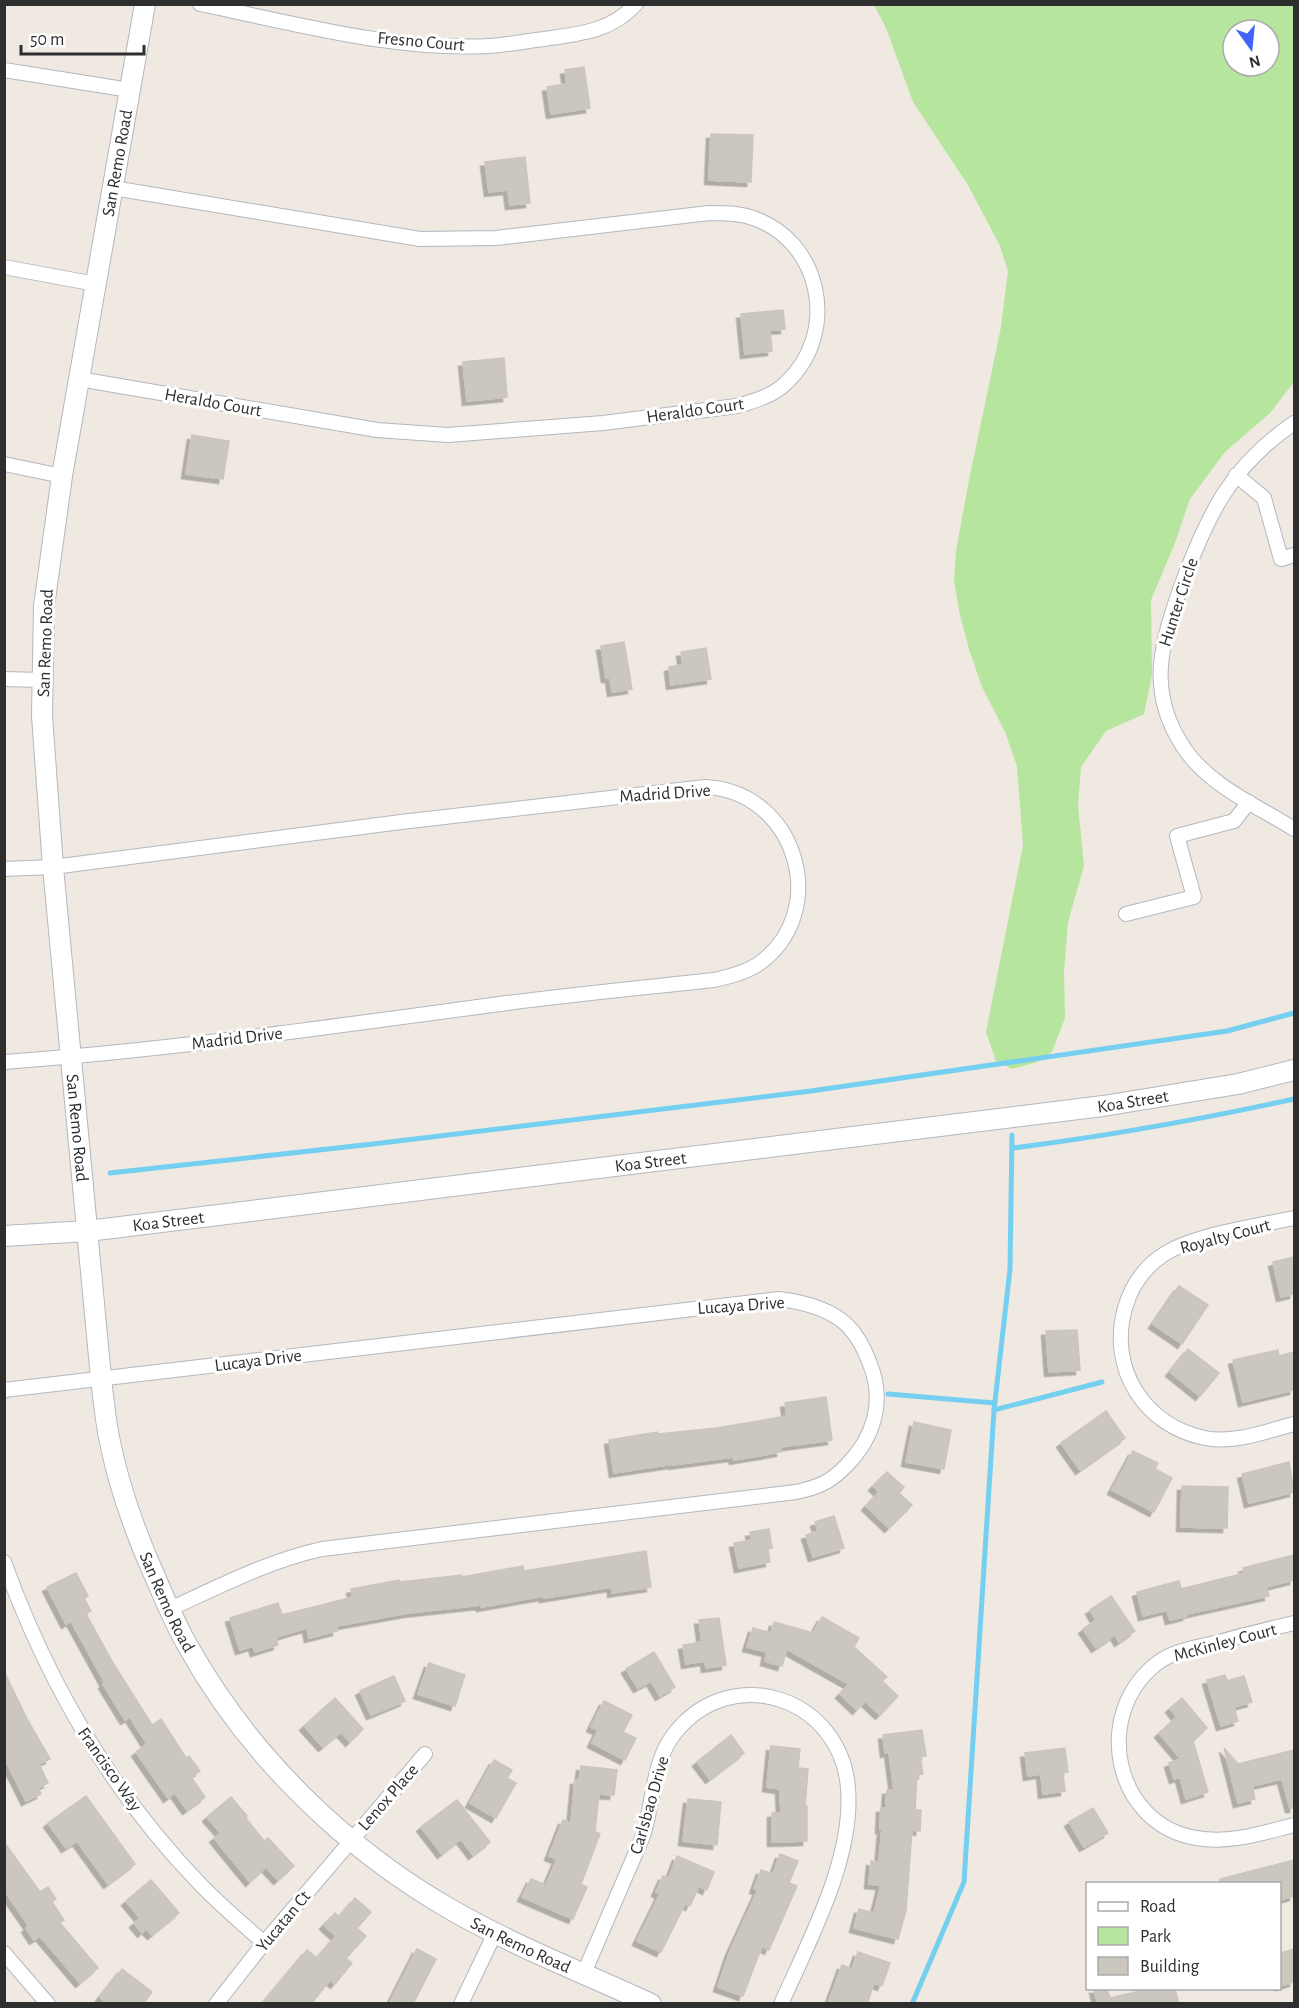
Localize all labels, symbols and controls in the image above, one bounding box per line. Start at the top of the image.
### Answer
scale bar [21,18,144,56]
north arrow [1221,18,1281,78]
street label: Fresno Court [377,29,465,55]
text: 50 m [30,31,64,49]
text: N [1247,52,1262,71]
street label: San Remo Road [100,108,136,218]
street label: Heraldo Court [163,386,263,420]
street label: Heraldo Court [645,395,745,427]
street label: Hunter Circle [1156,556,1202,649]
street label: San Remo Road [35,589,57,697]
street label: Madrid Drive [619,782,711,806]
street label: Madrid Drive [191,1024,284,1054]
street label: San Remo Road [62,1073,91,1183]
street label: Koa Street [1096,1087,1170,1117]
street label: Koa Street [614,1149,688,1176]
street label: Koa Street [132,1209,205,1235]
street label: Royalty Court [1178,1216,1273,1258]
street label: Lucaya Drive [697,1294,785,1318]
street label: Lucaya Drive [214,1347,303,1375]
street label: San Remo Road [135,1550,197,1656]
street label: McKinley Court [1172,1621,1279,1665]
street label: Francisco Way [74,1724,145,1815]
street label: Carlsbao Drive [627,1754,673,1856]
street label: Lenox Place [355,1761,422,1834]
legend [1086,1882,1281,1990]
street label: Yucatan Ct [253,1887,314,1956]
text: Road [1140,1898,1176,1916]
street label: San Remo Road [467,1914,573,1977]
text: Park [1140,1928,1172,1946]
text: Building [1140,1958,1200,1976]

